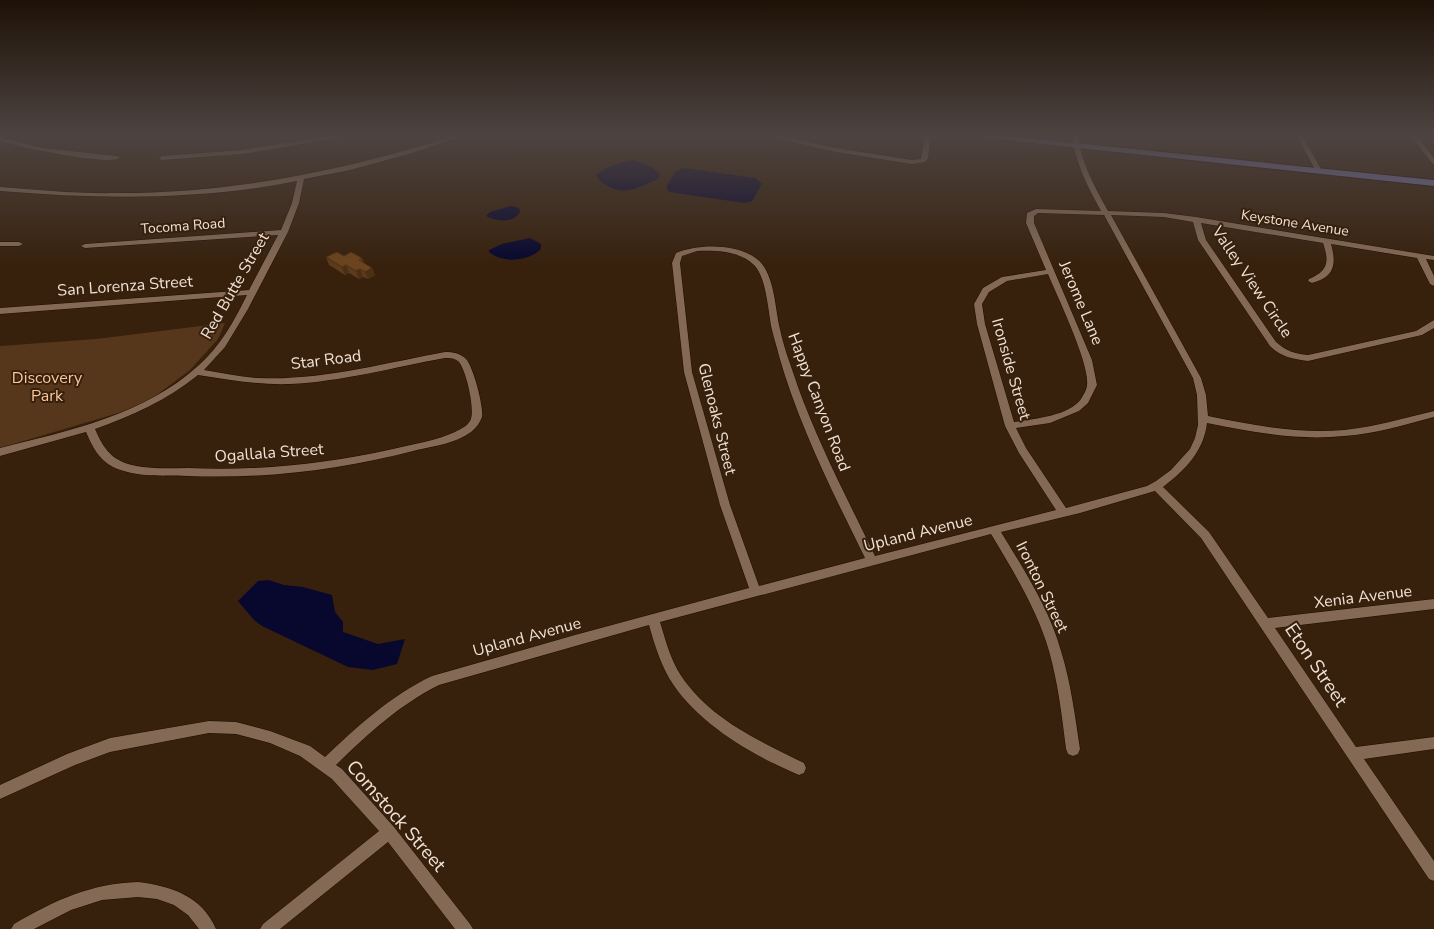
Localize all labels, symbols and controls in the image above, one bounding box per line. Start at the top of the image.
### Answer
street label: Keystone Avenue [1240,205,1350,241]
street label: Tocoma Road [140,214,226,238]
street label: Valley View Circle [1206,221,1298,342]
street label: Red Butte Street [196,228,275,343]
street label: Jerome Lane [1053,257,1109,348]
street label: San Lorenza Street [56,270,194,302]
street label: Ironside Street [986,316,1036,423]
street label: Happy Canyon Road [782,329,856,475]
street label: Star Road [289,345,363,375]
street label: Glenoaks Street [692,361,742,478]
park label: Discovery Park [12,367,83,407]
street label: Ogallala Street [214,438,325,468]
street label: Upland Avenue [861,509,975,557]
street label: Ironton Street [1010,538,1074,637]
street label: Xenia Avenue [1313,580,1413,614]
street label: Upland Avenue [470,612,584,662]
street label: Eton Street [1278,618,1354,712]
street label: Comstock Street [340,755,452,878]

